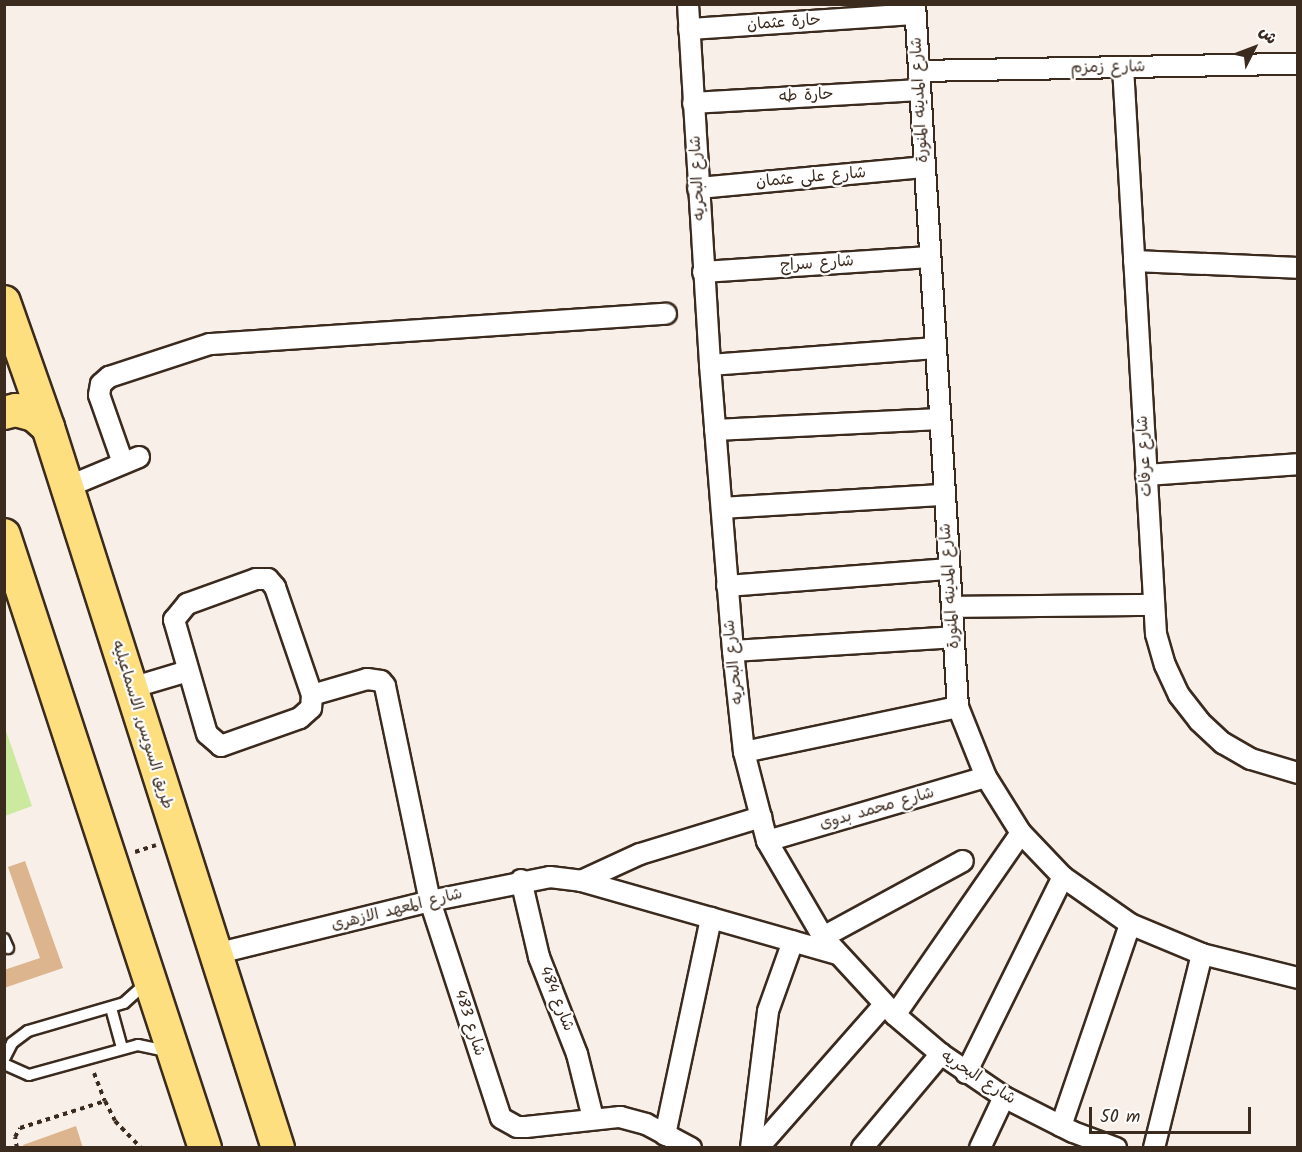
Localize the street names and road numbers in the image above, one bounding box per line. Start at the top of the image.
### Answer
street label: حارة عثمان [746,11,822,35]
street label: شارع المدينه المنورة [907,37,933,163]
street label: شارع زمزم [1070,58,1146,78]
street label: حارة طه [778,85,834,107]
street label: شارع البحريه [686,135,710,221]
street label: شارع على عثمان [755,164,867,192]
street label: شارع سراج [780,252,854,276]
street label: شارع عرفات [1133,415,1157,497]
street label: شارع المدينه المنورة [936,523,964,649]
street label: شارع البحريه [720,619,748,705]
street label: طريق السويس, الاسماعيليه [107,638,177,812]
street label: شارع محمد بدوى [817,783,937,835]
street label: شارع المعهد الازهرى [329,884,465,936]
street label: شارع 484 [534,964,578,1034]
street label: شارع 483 [449,987,489,1059]
street label: شارع البحريه [937,1047,1019,1109]

